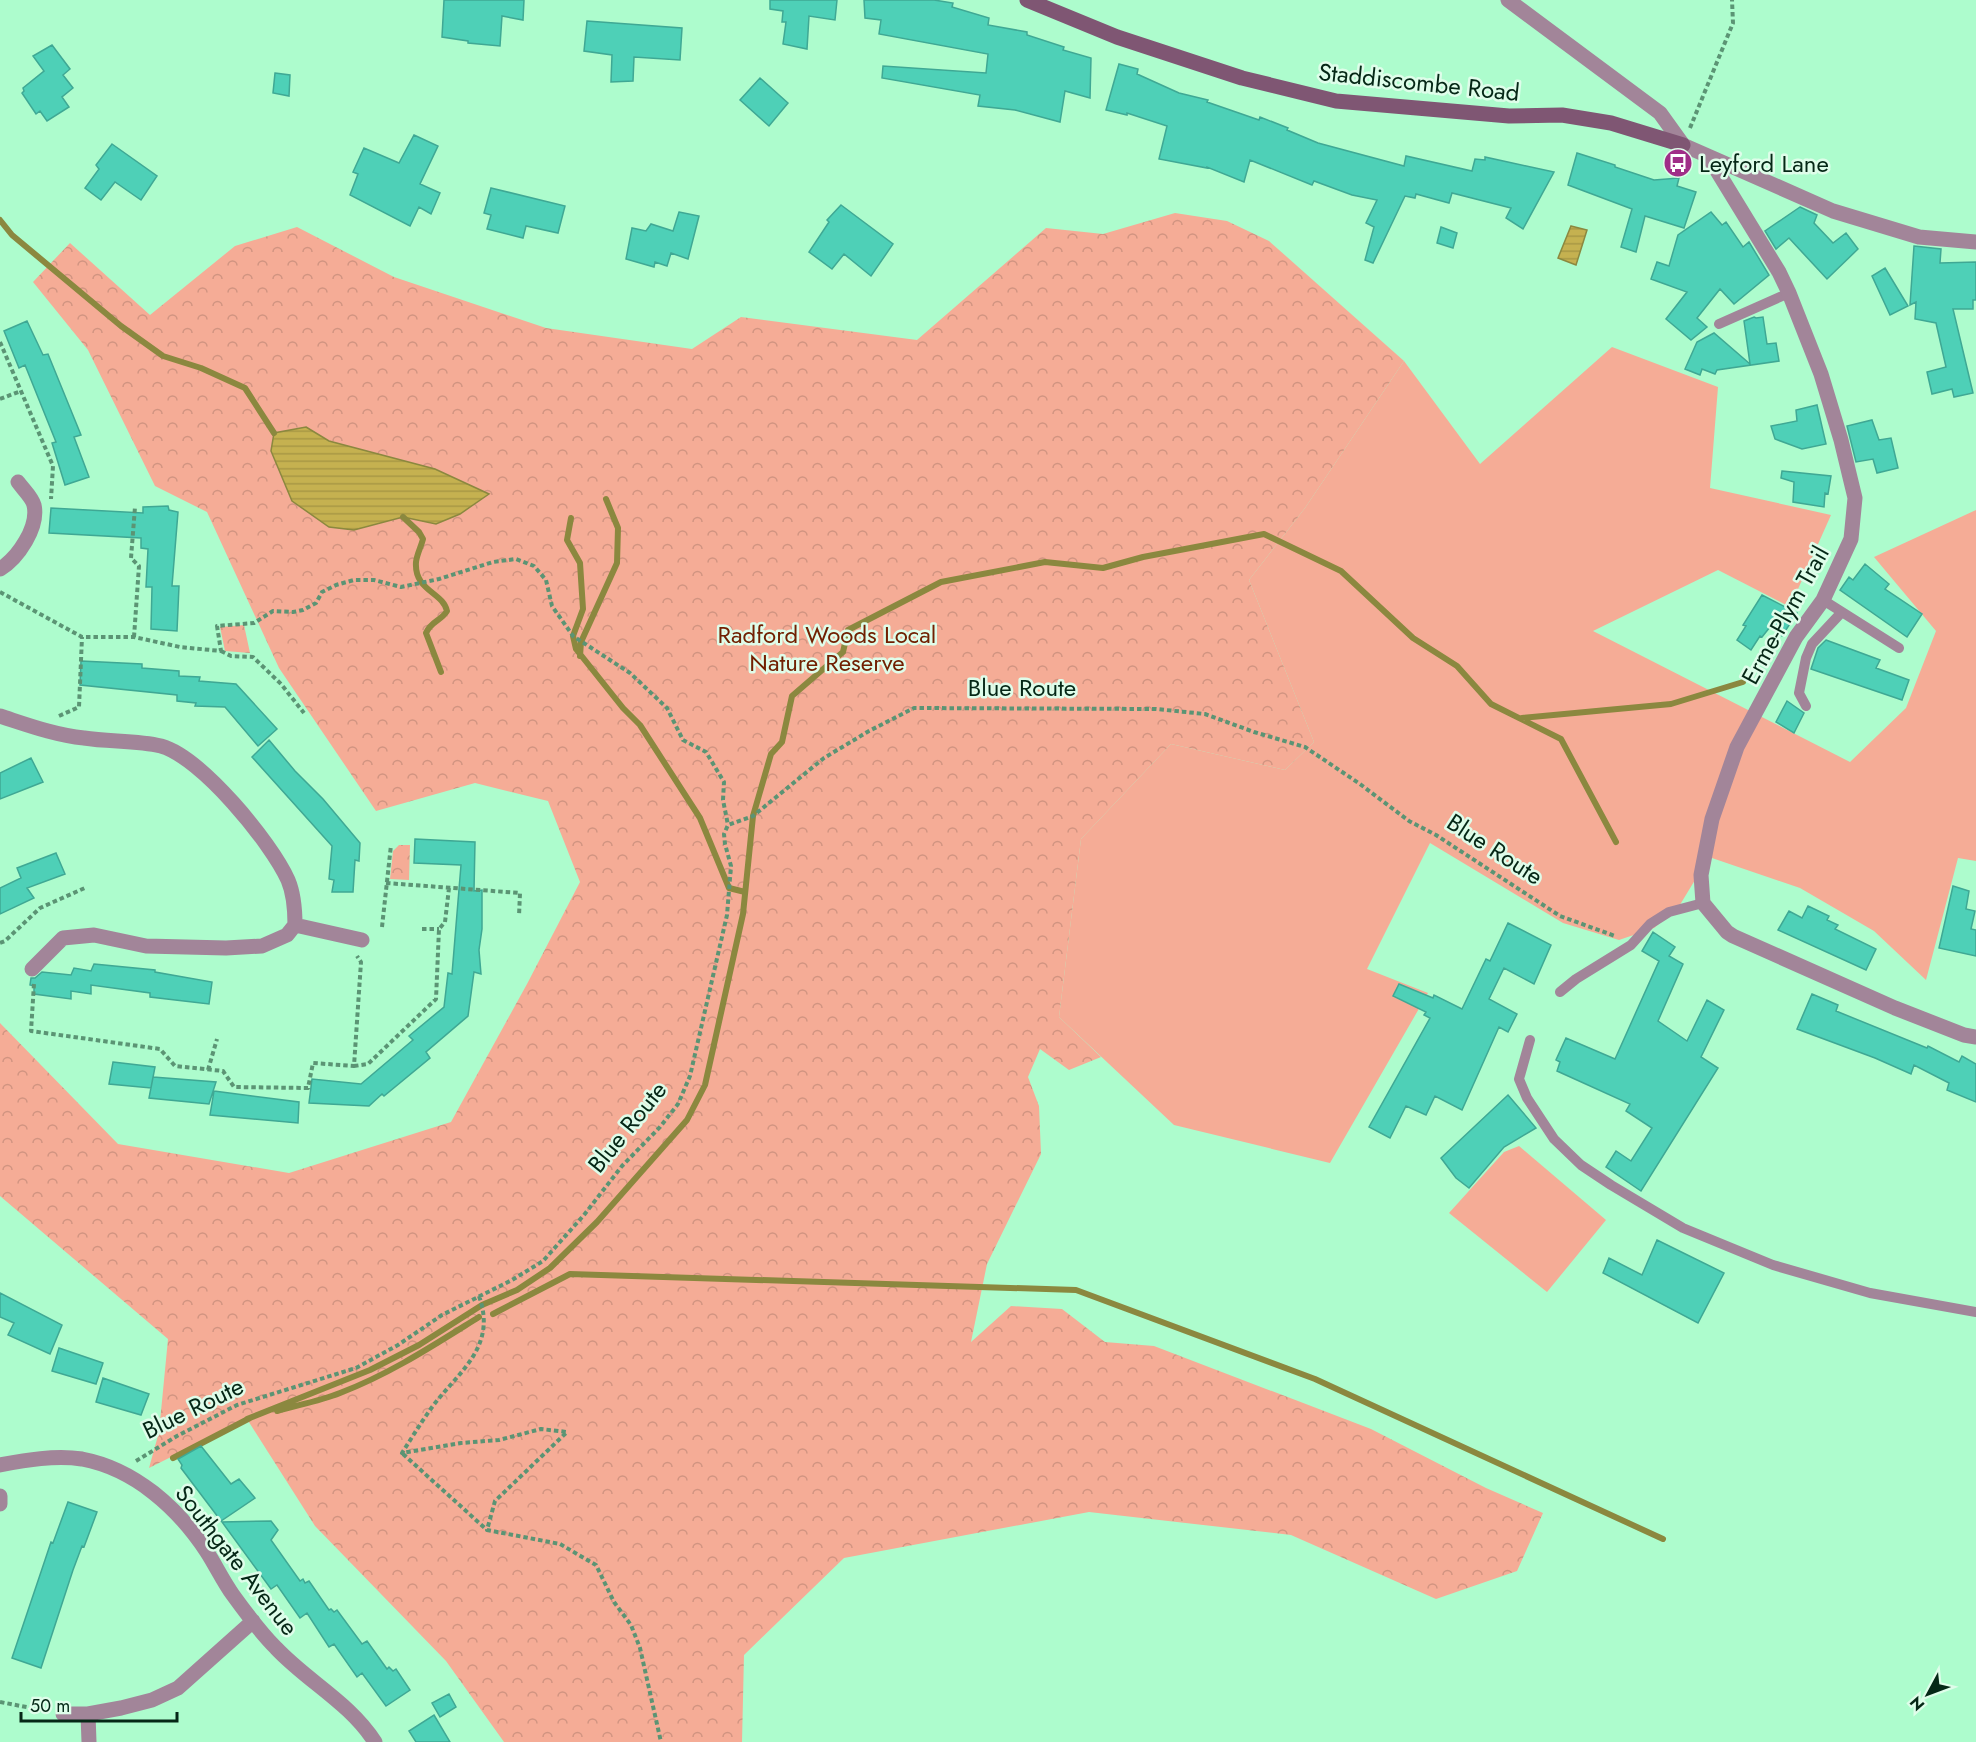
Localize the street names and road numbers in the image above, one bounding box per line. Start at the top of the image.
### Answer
street label: Staddiscombe Road [1317,54,1521,110]
street label: Erme-Plym Trail [1732,539,1838,691]
street label: Blue Route [968,670,1076,705]
street label: Blue Route [1440,805,1550,893]
street label: Blue Route [579,1074,675,1180]
street label: Blue Route [137,1369,249,1447]
street label: Southgate Avenue [167,1477,307,1643]

